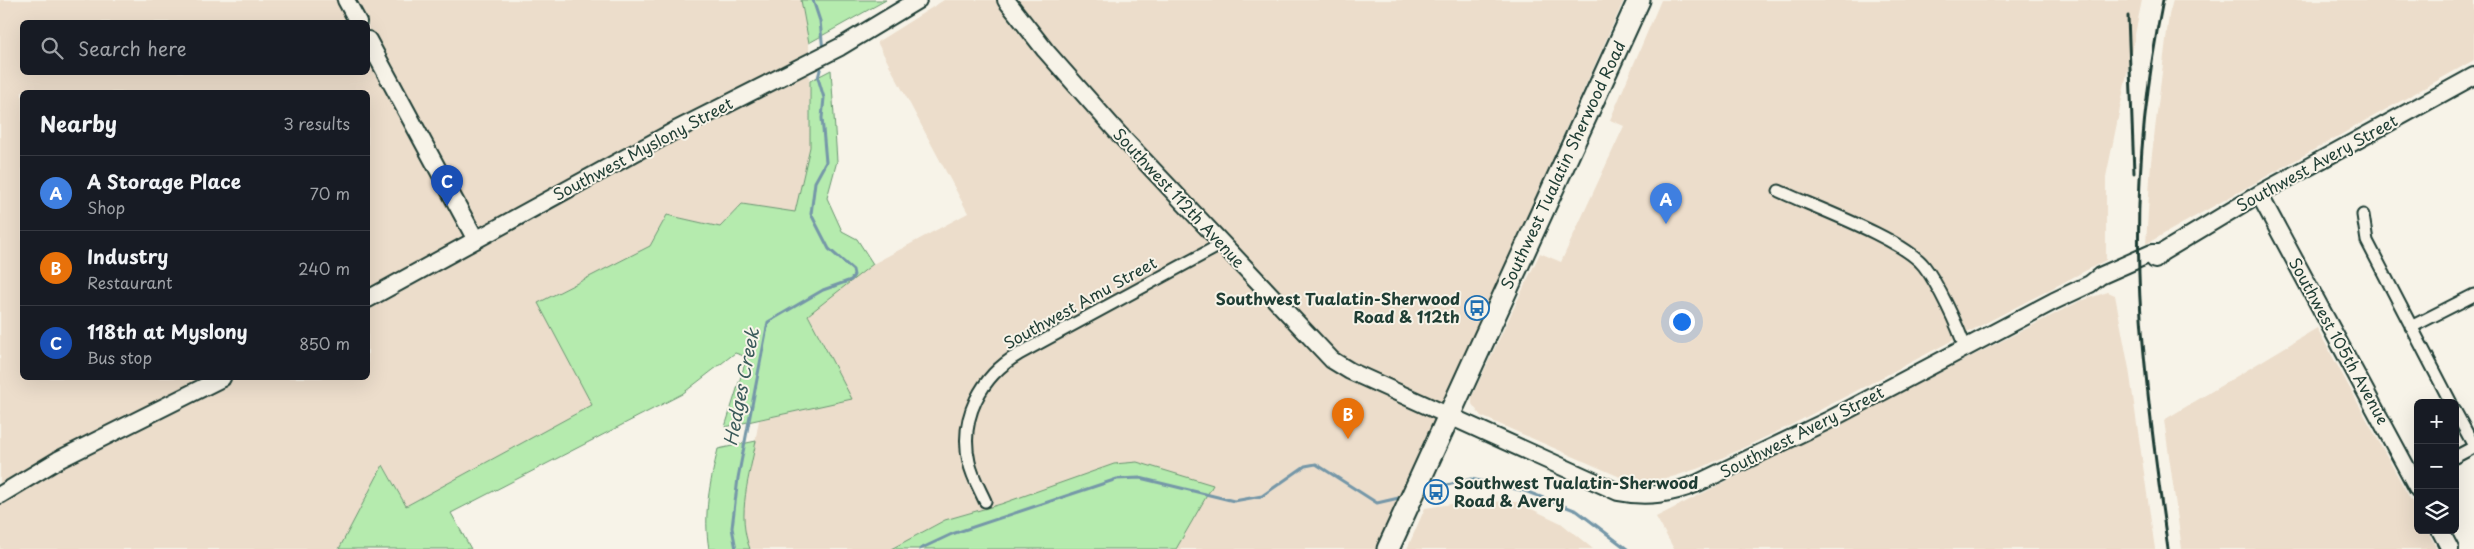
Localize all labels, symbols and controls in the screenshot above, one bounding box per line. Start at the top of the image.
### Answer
search box [20,20,370,75]
icon: search [38,34,66,62]
text: Search here [78,34,187,62]
street label: Southwest Tualatin Sherwood Road [1494,36,1630,293]
street label: Southwest Myslony Street [548,90,737,206]
text: Nearby [40,107,117,139]
street label: Southwest Avery Street [2232,108,2402,217]
text: 3 results [283,111,350,135]
street label: Southwest 112th Avenue [1108,122,1251,273]
pin: C [431,165,463,206]
text: A Storage Place [87,167,241,195]
text: A [50,181,62,205]
text: 70 m [310,181,350,205]
pin: A [1650,183,1682,224]
text: Shop [87,195,125,219]
text: Industry [87,242,168,270]
street label: Southwest Amu Street [999,250,1160,354]
street label: Southwest 105th Avenue [2284,253,2396,428]
text: B [51,256,61,280]
text: 240 m [298,256,350,280]
text: Restaurant [87,270,173,294]
place label: Southwest Tualatin-Sherwood Road & 112th [1216,286,1460,328]
bus stop icon: Southwest Tualatin-Sherwood Road & 112th [1464,295,1490,321]
your location [1669,309,1695,335]
text: 118th at Myslony [87,317,248,345]
water label: Hedges Creek [716,325,765,448]
text: C [50,331,62,355]
text: 850 m [299,331,350,355]
text: Bus stop [87,345,152,369]
street label: Southwest Avery Street [1715,379,1888,483]
pin: B [1332,398,1364,439]
map controls [2414,399,2459,534]
button: + [2414,399,2459,444]
button: − [2414,444,2459,489]
place label: Southwest Tualatin-Sherwood Road & Avery [1454,470,1698,512]
bus stop icon: Southwest Tualatin-Sherwood Road & Avery [1423,479,1449,505]
button: layers [2414,489,2459,534]

